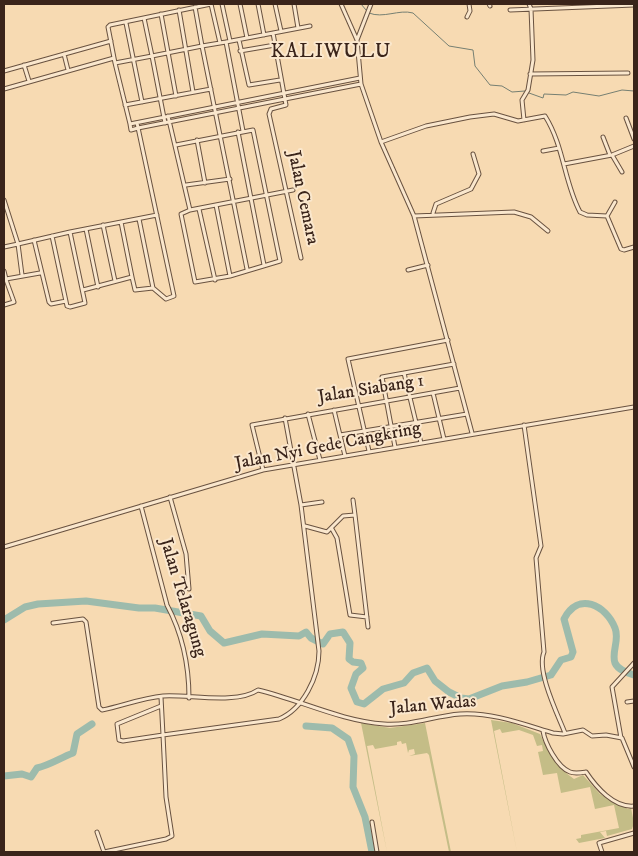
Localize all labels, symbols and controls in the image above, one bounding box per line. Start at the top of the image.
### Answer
district label: KALIWULU [270,41,392,65]
street label: Jalan Cemara [281,149,323,247]
street label: Jalan Siabang 1 [316,371,426,409]
street label: Jalan Nyi Gede Cangkring [233,418,423,476]
street label: Jalan Telaragung [154,536,210,660]
street label: Jalan Wadas [389,691,477,721]

